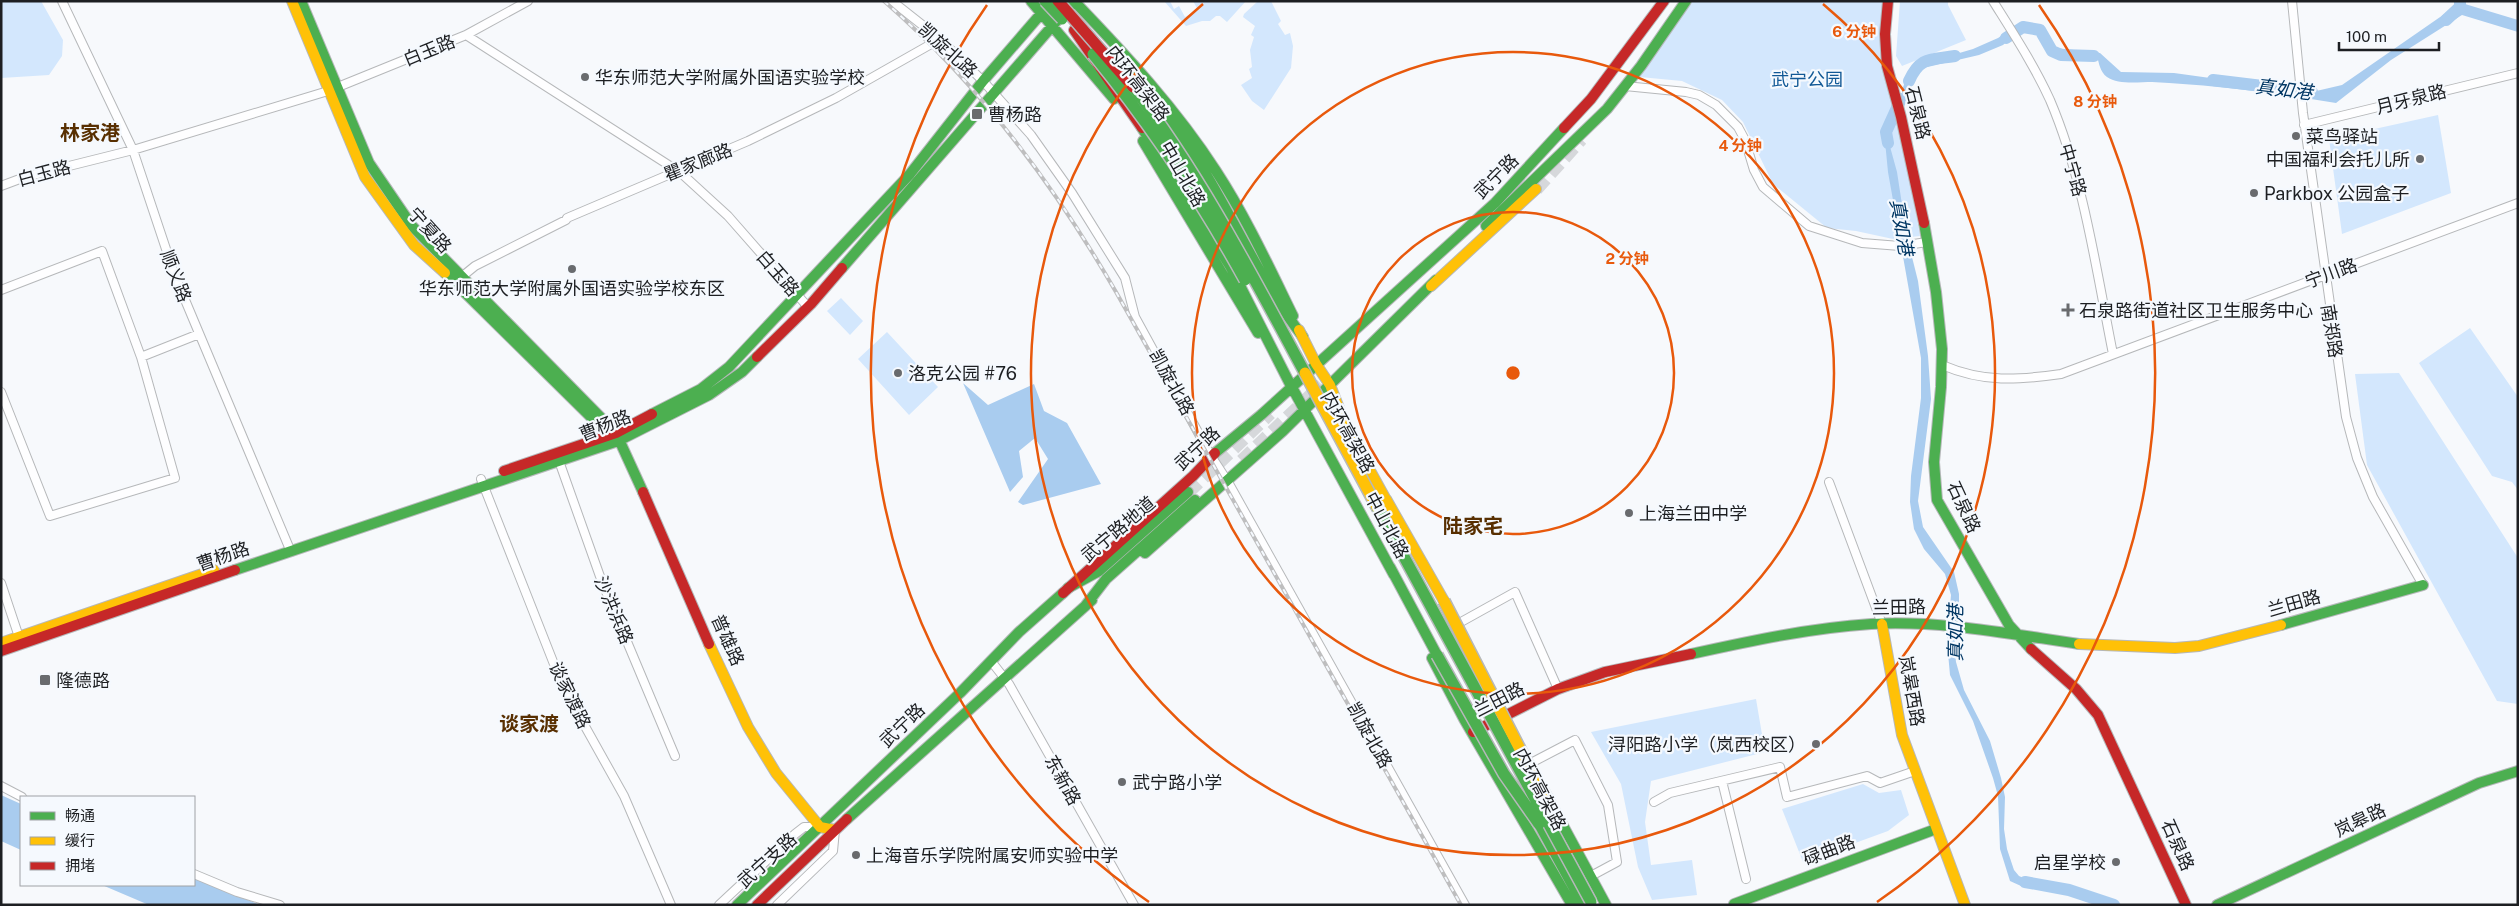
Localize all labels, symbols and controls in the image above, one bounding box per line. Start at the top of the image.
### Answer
street label: 凯旋北路 [914,18,982,82]
scale bar [2339,20,2439,52]
text: 6 分钟 [1832,23,1876,40]
text: 100 m [2346,28,2387,45]
street label: 白玉路 [400,30,458,70]
street label: 内环高架路 [1102,41,1174,125]
place label: 华东师范大学附属外国语实验学校 [595,67,865,88]
park label: 武宁公园 [1771,69,1843,90]
marker: 华东师范大学附属外国语实验学校 [579,71,591,83]
water label: 真如港 [2254,75,2317,104]
street label: 月牙泉路 [2374,80,2448,118]
street label: 石泉路 [1901,84,1935,142]
text: 8 分钟 [2073,93,2117,110]
place label: 曹杨路 [988,104,1042,125]
marker: 曹杨路 [970,107,984,121]
district label: 林家港 [60,121,120,145]
place label: 菜鸟驿站 [2306,126,2378,147]
marker: 菜鸟驿站 [2290,130,2302,142]
text: 4 分钟 [1718,137,1762,154]
street label: 中山北路 [1156,138,1210,210]
street label: 瞿家廊路 [661,139,735,185]
street label: 中宁路 [2055,141,2091,199]
street label: 武宁路 [1469,149,1523,203]
place label: 中国福利会托儿所 [2266,149,2410,170]
marker: 中国福利会托儿所 [2414,153,2426,165]
street label: 白玉路 [15,156,73,190]
place label: Parkbox 公园盒子 [2264,183,2409,204]
marker: Parkbox 公园盒子 [2248,187,2260,199]
water label: 真如港 [1886,197,1918,260]
street label: 宁夏路 [404,203,456,257]
street label: 白玉路 [752,246,804,300]
street label: 顺义路 [157,247,195,305]
text: 2 分钟 [1606,250,1648,267]
street label: 宁川路 [2302,254,2360,292]
marker: 华东师范大学附属外国语实验学校东区 [566,263,578,275]
place label: 华东师范大学附属外国语实验学校东区 [419,278,725,299]
place label: 石泉路街道社区卫生服务中心 [2079,300,2313,321]
marker: 石泉路街道社区卫生服务中心 [2061,303,2075,317]
street label: 南郑路 [2317,303,2347,359]
street label: 凯旋北路 [1145,345,1199,419]
place label: 洛克公园 #76 [908,363,1017,384]
centre of rings [1504,364,1522,382]
marker: 洛克公园 #76 [892,367,904,379]
street label: 内环高架路 [1317,388,1379,476]
street label: 曹杨路 [576,405,634,445]
street label: 武宁路 [1170,422,1224,474]
street label: 石泉路 [1943,478,1985,536]
street label: 中山北路 [1361,488,1413,562]
street label: 武宁路地道 [1077,492,1159,566]
place label: 上海兰田中学 [1639,503,1747,524]
marker: 上海兰田中学 [1623,507,1635,519]
district label: 陆家宅 [1443,514,1503,538]
street label: 曹杨路 [194,537,252,575]
street label: 沙洪浜路 [590,573,638,647]
street label: 兰田路 [2265,585,2323,621]
street label: 兰田路 [1872,596,1926,618]
water label: 真如港 [1944,602,1966,662]
street label: 普雄路 [707,611,749,669]
street label: 岚皋西路 [1895,654,1929,728]
street label: 谈家渡路 [545,658,595,732]
place label: 隆德路 [56,670,110,691]
marker: 隆德路 [38,673,52,687]
street label: 兰田路 [1470,677,1528,721]
street label: 凯旋北路 [1343,698,1397,772]
street label: 武宁路 [875,699,929,751]
district label: 谈家渡 [499,712,559,736]
place label: 浔阳路小学（岚西校区） [1608,734,1806,755]
marker: 浔阳路小学（岚西校区） [1810,738,1822,750]
street label: 内环高架路 [1510,744,1570,834]
street label: 东新路 [1041,751,1085,809]
place label: 武宁路小学 [1132,772,1222,793]
marker: 武宁路小学 [1116,776,1128,788]
legend [20,796,195,886]
street label: 岚皋路 [2331,799,2389,841]
text: 畅通 [65,807,95,824]
street label: 石泉路 [2157,816,2199,874]
street label: 武宁支路 [733,828,801,892]
street label: 碌曲路 [1800,831,1858,869]
text: 缓行 [65,832,95,849]
place label: 上海音乐学院附属安师实验中学 [866,845,1118,866]
marker: 上海音乐学院附属安师实验中学 [850,849,862,861]
place label: 启星学校 [2034,852,2106,873]
marker: 启星学校 [2110,856,2122,868]
text: 拥堵 [65,857,95,874]

